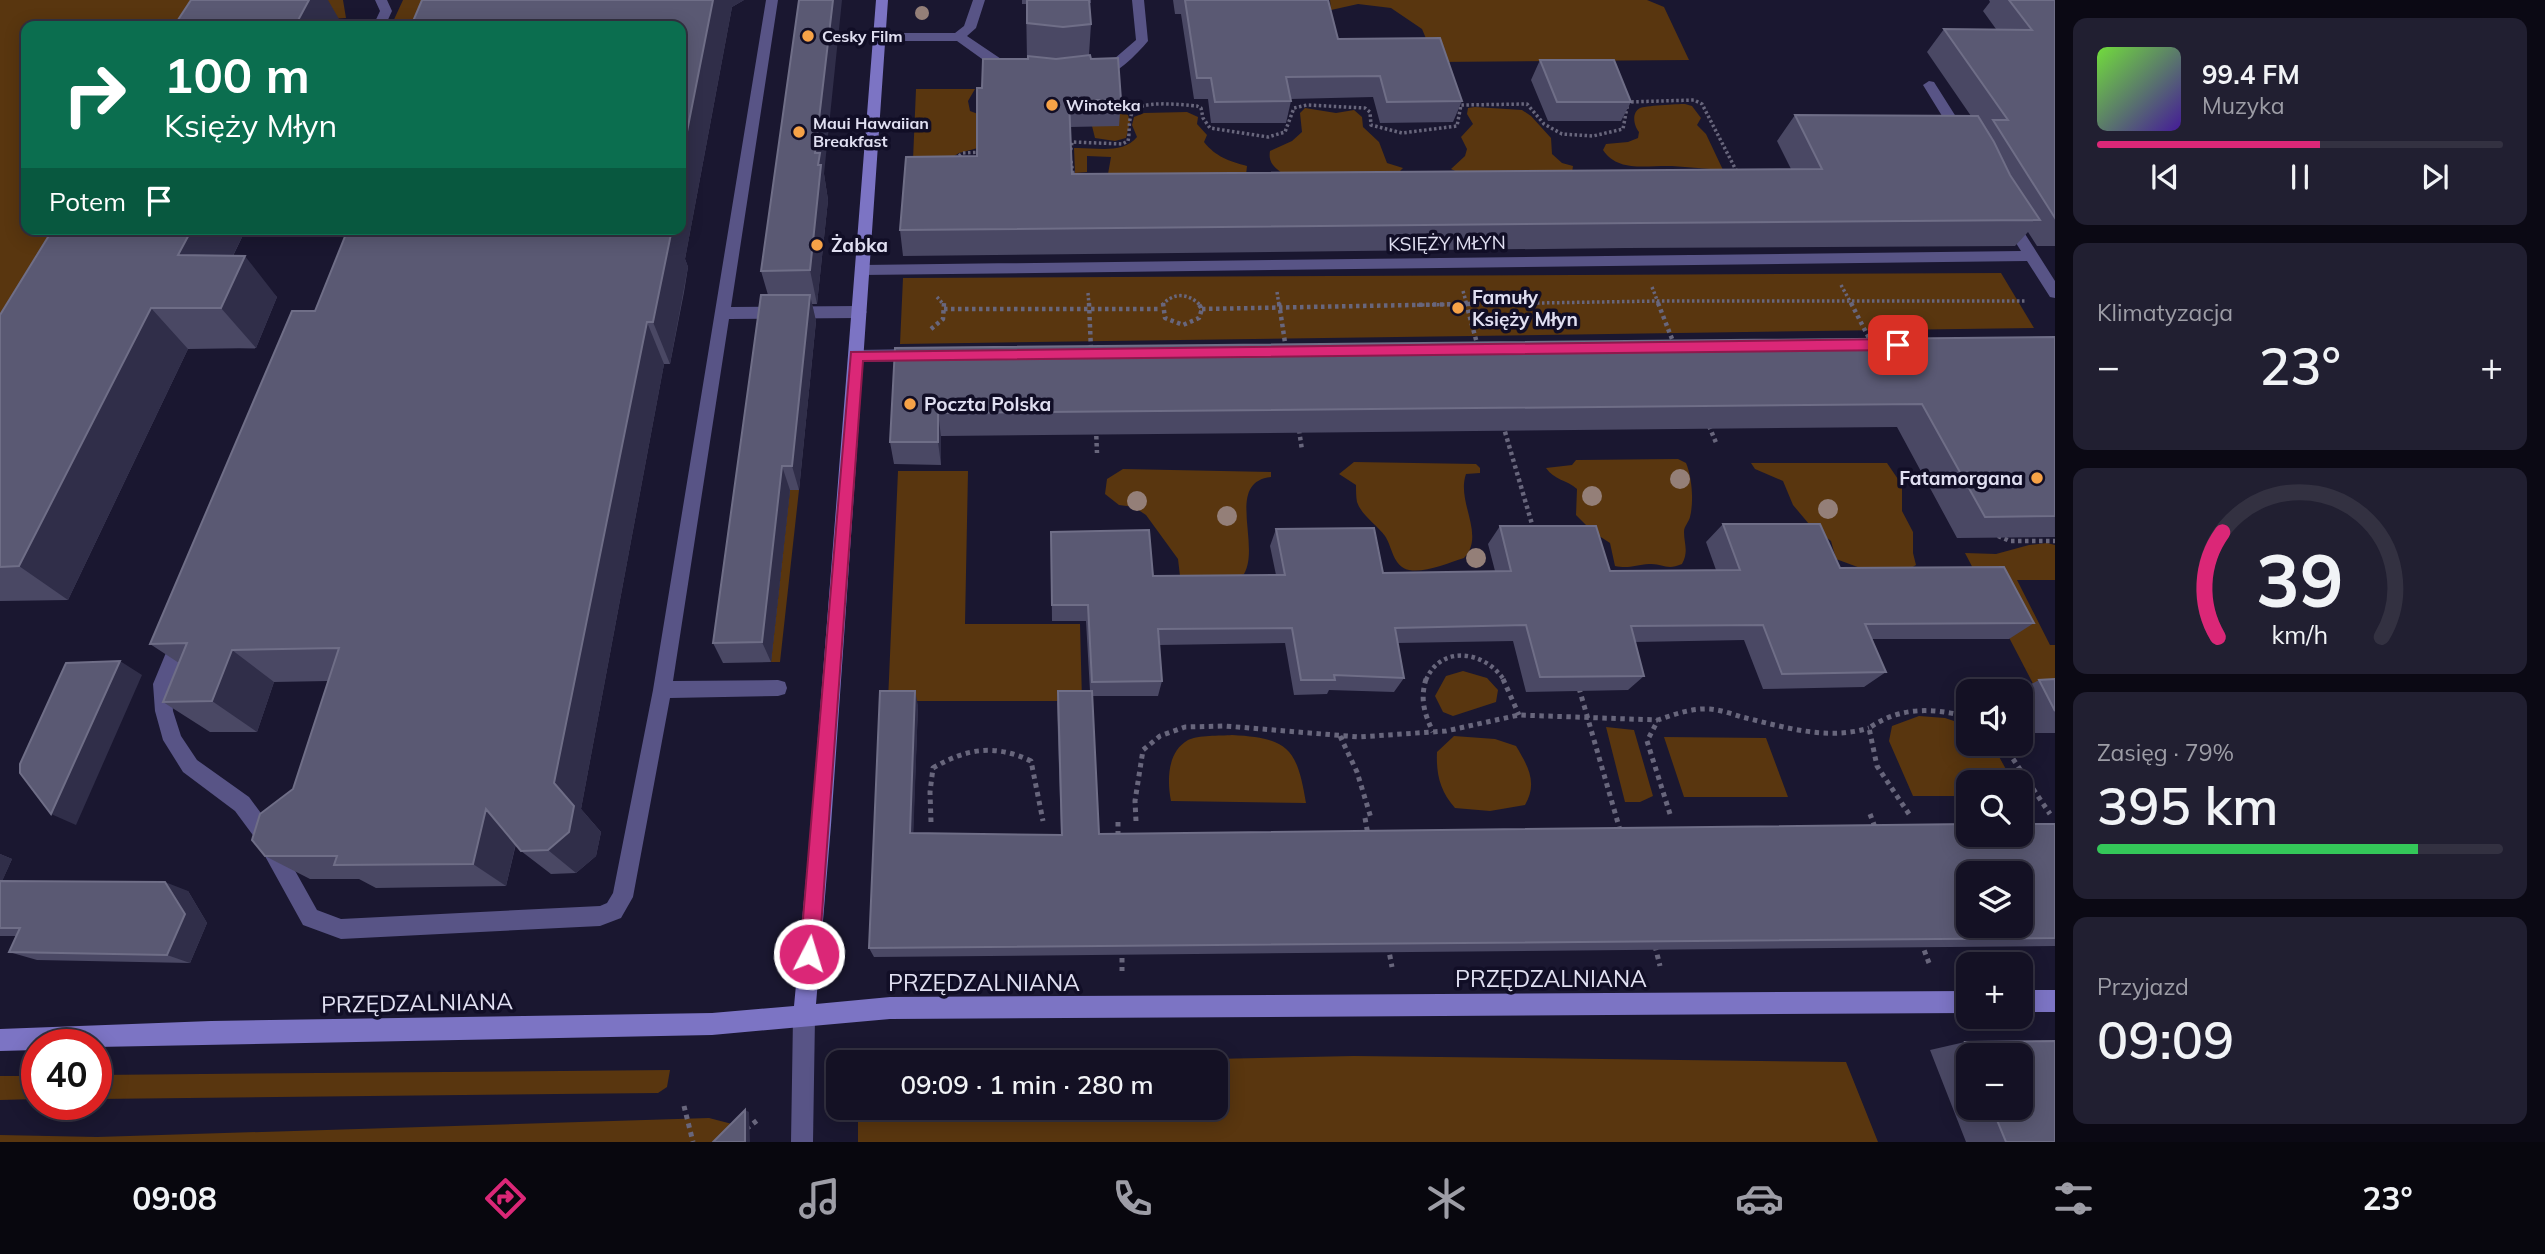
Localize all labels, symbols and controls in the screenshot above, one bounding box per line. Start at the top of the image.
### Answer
place label: Cesky Film [822,26,903,46]
marker: Cesky Film [800,28,816,44]
text: 100 m [164,44,310,105]
icon: right [49,49,140,140]
text: 99.4 FM [2202,58,2300,91]
text: Muzyka [2202,91,2285,120]
place label: Winoteka [1066,95,1141,115]
marker: Winoteka [1044,97,1060,113]
text: Księży Młyn [164,105,337,145]
place label: Maui Hawaiian Breakfast [813,113,929,151]
marker: Maui Hawaiian Breakfast [791,124,807,140]
icon: previous [2146,158,2184,196]
icon: pause [2281,158,2319,196]
icon: next [2416,158,2454,196]
icon: arrive [140,182,178,220]
text: Potem [49,185,126,218]
street label: KSIĘŻY MŁYN [1388,230,1506,256]
place label: Żabka [831,233,888,257]
marker: Żabka [809,237,825,253]
place label: Famuły Księży Młyn [1472,285,1578,331]
text: Klimatyzacja [2097,298,2233,327]
marker: Famuły Księży Młyn [1450,300,1466,316]
pin [1868,315,1928,375]
icon: arrive [1879,326,1917,364]
text: 23° [2259,333,2341,398]
text: − [2097,342,2120,390]
text: + [2480,342,2503,390]
place label: Poczta Polska [924,392,1051,416]
marker: Poczta Polska [902,396,918,412]
place label: Fatamorgana [1899,466,2023,490]
marker: Fatamorgana [2029,470,2045,486]
text: 39 [2256,534,2344,625]
text: km/h [2272,619,2328,650]
map controls [1956,679,2033,1120]
button: sound [1956,679,2033,756]
text: Zasięg · 79% [2097,738,2234,767]
button: search [1956,770,2033,847]
text: 395 km [2097,773,2278,838]
button: layers [1956,861,2033,938]
position arrow [772,917,846,991]
button: + [1956,952,2033,1029]
street label: PRZĘDZALNIANA [1455,964,1647,993]
street label: PRZĘDZALNIANA [888,968,1080,997]
text: Przyjazd [2097,972,2189,1001]
street label: PRZĘDZALNIANA [321,986,513,1019]
text: 09:09 [2097,1007,2234,1072]
speed limit sign: 40 [21,1029,112,1120]
button: − [1956,1043,2033,1120]
text: 09:09 · 1 min · 280 m [900,1068,1154,1101]
icon: directions [481,1174,530,1223]
icon: music [795,1174,844,1223]
icon: phone [1108,1174,1157,1223]
icon: climate [1422,1174,1471,1223]
icon: car [1735,1174,1784,1223]
icon: filters [2049,1174,2098,1223]
text: 09:08 [132,1178,217,1218]
text: 23° [2362,1178,2413,1218]

